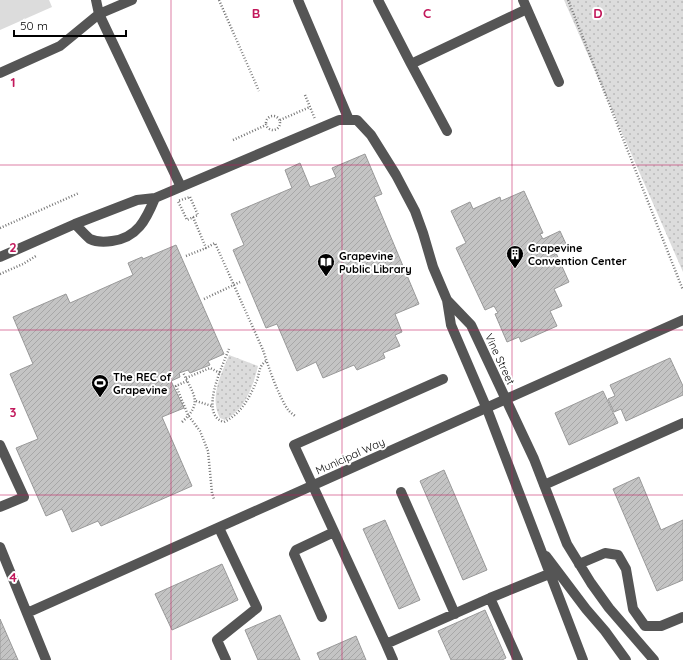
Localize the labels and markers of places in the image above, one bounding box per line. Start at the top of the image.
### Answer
place label: Grapevine Convention Center [528,241,627,268]
building icon: Grapevine Convention Center [505,244,525,269]
place label: Grapevine Public Library [339,249,412,276]
library icon: Grapevine Public Library [316,252,336,277]
place label: The REC of Grapevine [113,370,172,397]
sports icon: The REC of Grapevine [90,373,110,398]

